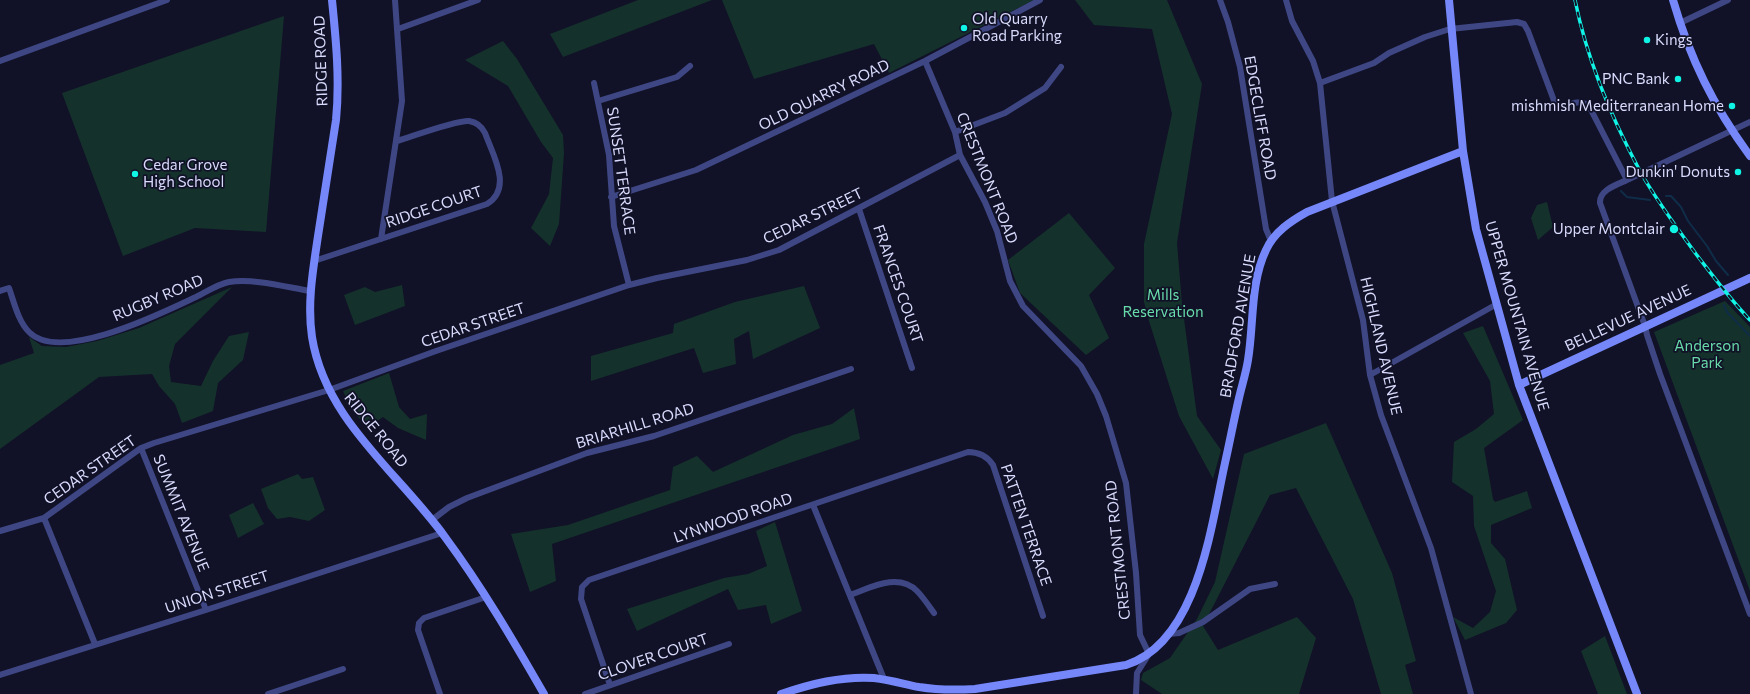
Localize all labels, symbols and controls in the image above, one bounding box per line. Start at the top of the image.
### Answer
place label: Old Quarry Road Parking [972,10,1062,45]
street label: RIDGE ROAD [310,15,332,107]
marker: Old Quarry Road Parking [959,23,969,33]
place label: Kings [1655,31,1692,49]
marker: Kings [1642,35,1652,45]
street label: EDGECLIFF ROAD [1240,54,1280,182]
street label: OLD QUARRY ROAD [756,56,892,134]
place label: PNC Bank [1602,70,1670,88]
marker: PNC Bank [1673,74,1683,84]
place label: mishmish Mediterranean Home [1511,97,1724,115]
marker: mishmish Mediterranean Home [1727,101,1737,111]
street label: SUNSET TERRACE [603,106,639,236]
street label: CRESTMONT ROAD [952,110,1022,246]
place label: Cedar Grove High School [143,156,227,191]
place label: Dunkin' Donuts [1626,163,1730,181]
marker: Dunkin' Donuts [1733,167,1743,177]
marker: Cedar Grove High School [130,169,140,179]
street label: RIDGE COURT [383,182,485,232]
street label: CEDAR STREET [760,184,866,248]
street label: UPPER MOUNTAIN AVENUE [1481,219,1553,413]
place label: Upper Montclair [1553,220,1665,238]
street label: FRANCES COURT [869,222,927,346]
marker: Upper Montclair [1668,223,1680,235]
street label: BRADFORD AVENUE [1216,253,1260,399]
street label: RUGBY ROAD [110,271,206,325]
street label: HIGHLAND AVENUE [1356,275,1406,417]
street label: BELLEVUE AVENUE [1562,281,1694,355]
park label: Mills Reservation [1122,286,1204,321]
street label: CEDAR STREET [419,299,527,351]
park label: Anderson Park [1674,337,1740,372]
street label: RIDGE ROAD [340,389,412,471]
street label: BRIARHILL ROAD [574,399,696,453]
street label: CEDAR STREET [40,431,140,509]
street label: SUMMIT AVENUE [149,452,213,574]
street label: PATTEN TERRACE [997,462,1055,588]
street label: CRESTMONT ROAD [1102,479,1134,621]
street label: LYNWOOD ROAD [671,489,795,547]
street label: UNION STREET [163,567,271,617]
street label: CLOVER COURT [595,630,711,684]

